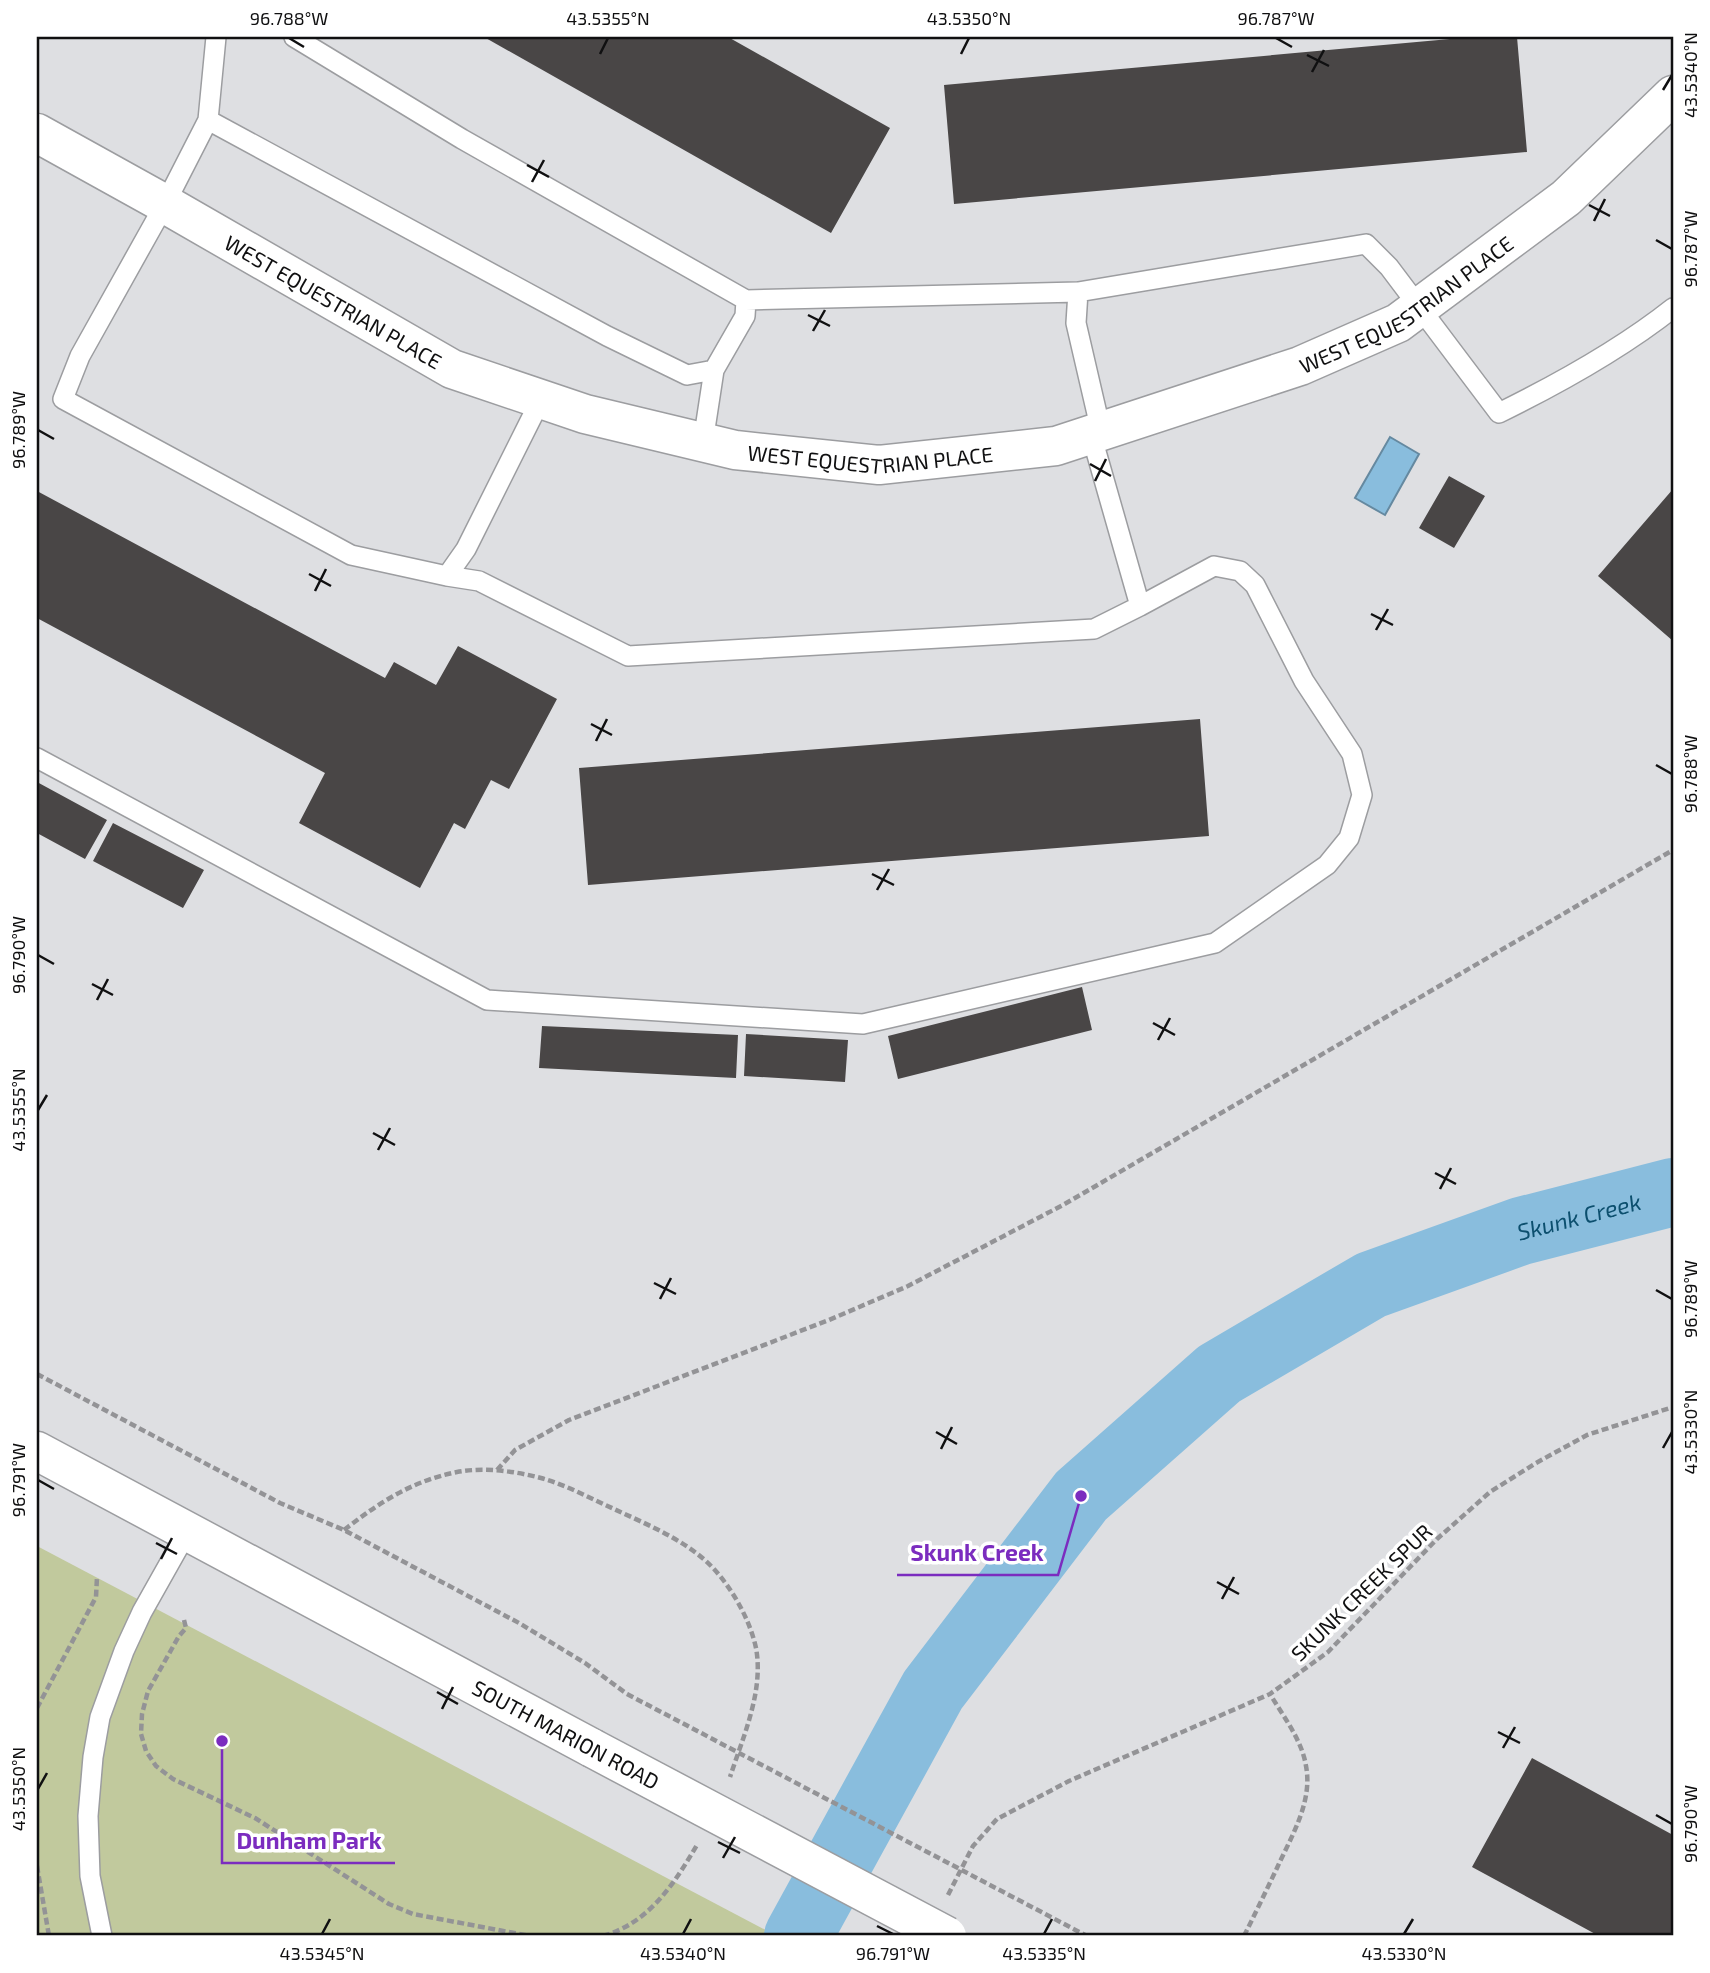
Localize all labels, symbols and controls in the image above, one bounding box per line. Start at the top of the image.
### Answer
text: 96.788°W [250,7,328,29]
text: 43.5355°N [566,7,650,29]
text: 43.5350°N [927,7,1011,29]
text: 96.787°W [1237,7,1315,29]
text: 43.5340°N [1679,32,1701,118]
text: 96.787°W [1679,210,1701,288]
street label: WEST EQUESTRIAN PLACE [221,229,447,373]
street label: WEST EQUESTRIAN PLACE [1295,230,1517,377]
text: 96.789°W [7,391,29,469]
street label: WEST EQUESTRIAN PLACE [746,439,994,478]
text: 96.788°W [1679,735,1701,813]
text: 96.790°W [7,916,29,994]
text: 43.5355°N [7,1068,29,1152]
water label: Skunk Creek [1514,1187,1644,1246]
text: 96.789°W [1679,1260,1701,1338]
text: 43.5330°N [1679,1390,1701,1474]
text: 96.791°W [7,1443,29,1517]
street label: SKUNK CREEK SPUR [1285,1518,1437,1666]
callout: Skunk Creek [897,1531,1058,1575]
text: Skunk Creek [910,1538,1044,1566]
street label: SOUTH MARION ROAD [468,1674,664,1794]
text: 43.5350°N [7,1747,29,1831]
text: 96.790°W [1679,1785,1701,1863]
callout: Dunham Park [222,1819,395,1863]
text: Dunham Park [236,1826,382,1854]
text: 43.5345°N [280,1942,364,1964]
text: 43.5340°N [640,1942,726,1964]
text: 96.791°W [856,1942,930,1964]
text: 43.5335°N [1002,1942,1086,1964]
text: 43.5330°N [1362,1942,1446,1964]

